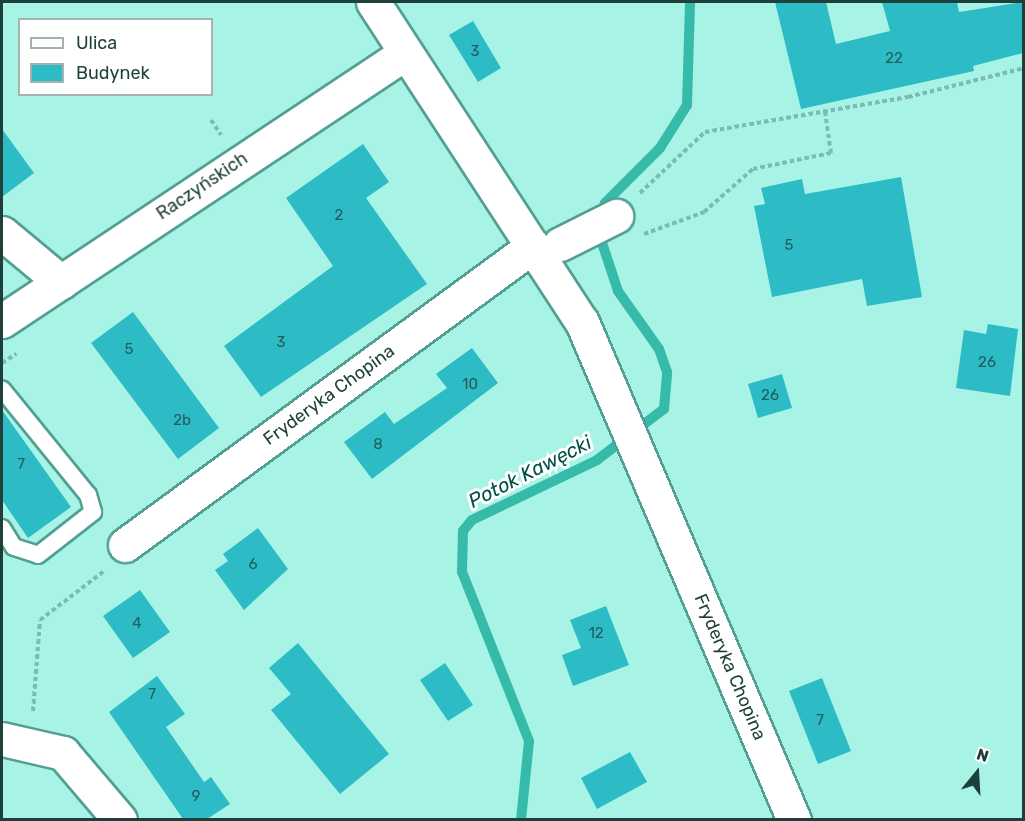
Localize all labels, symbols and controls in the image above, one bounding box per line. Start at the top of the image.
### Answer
legend [18,18,213,96]
text: Ulica [76,32,117,54]
house number: 3 [470,43,480,61]
house number: 22 [885,50,903,68]
text: Budynek [76,62,150,84]
street label: Raczyńskich [152,148,252,224]
house number: 2 [335,207,343,225]
house number: 5 [785,237,793,255]
house number: 3 [276,334,286,352]
street label: Fryderyka Chopina [259,340,399,450]
house number: 5 [125,341,133,359]
house number: 26 [978,354,996,372]
house number: 10 [462,376,478,394]
house number: 26 [761,387,779,405]
house number: 2b [173,412,191,430]
water label: Potok Kawęcki [464,431,596,513]
house number: 8 [373,436,383,454]
house number: 7 [17,456,25,474]
house number: 6 [248,556,258,574]
street label: Fryderyka Chopina [689,591,771,743]
house number: 4 [132,615,142,633]
house number: 12 [588,625,604,643]
house number: 7 [148,686,156,704]
house number: 7 [816,712,824,730]
north arrow [947,743,1007,803]
text: N [974,745,991,766]
house number: 9 [192,788,200,806]

